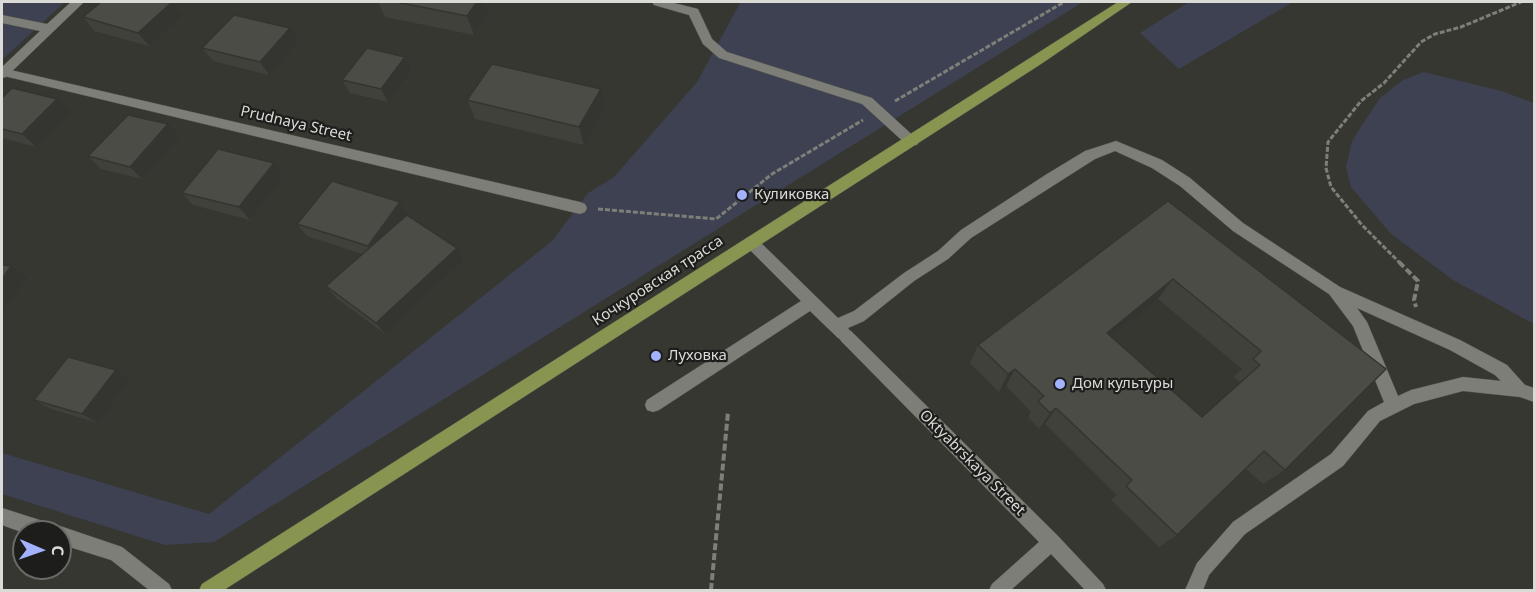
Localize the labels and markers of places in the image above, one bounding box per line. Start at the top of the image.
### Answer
place label: Куликовка [754,186,829,204]
marker: Куликовка [735,188,749,202]
place label: Луховка [668,347,727,365]
marker: Луховка [649,349,663,363]
place label: Дом культуры [1072,375,1173,393]
marker: Дом культуры [1053,377,1067,391]

